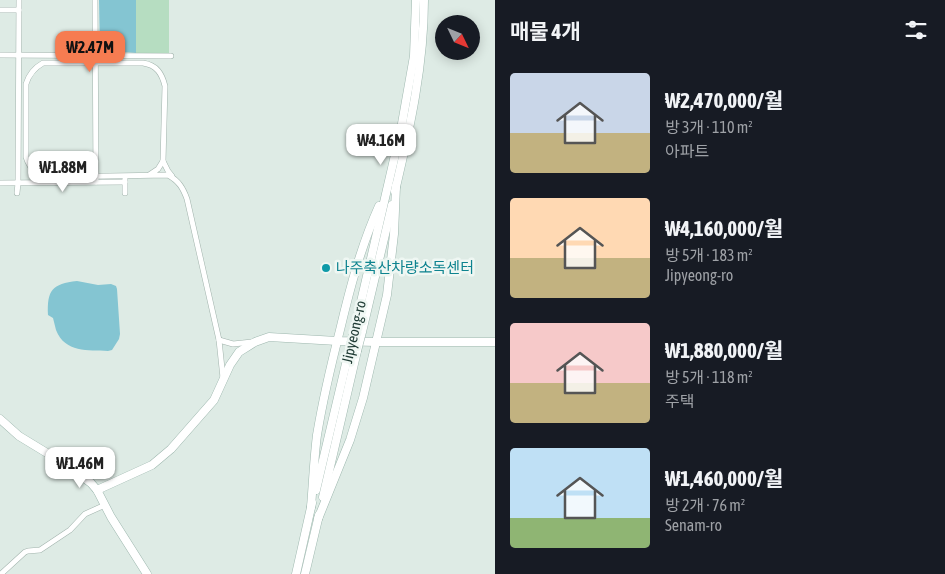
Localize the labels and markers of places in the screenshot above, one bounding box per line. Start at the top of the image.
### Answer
pin: ₩2.47M [49,30,131,73]
pin: ₩4.16M [340,124,422,166]
pin: ₩1.88M [22,150,104,193]
place label: 나주축산차량소독센터 [336,259,474,276]
marker: 나주축산차량소독센터 [320,262,332,274]
pin: ₩1.46M [39,446,121,489]

